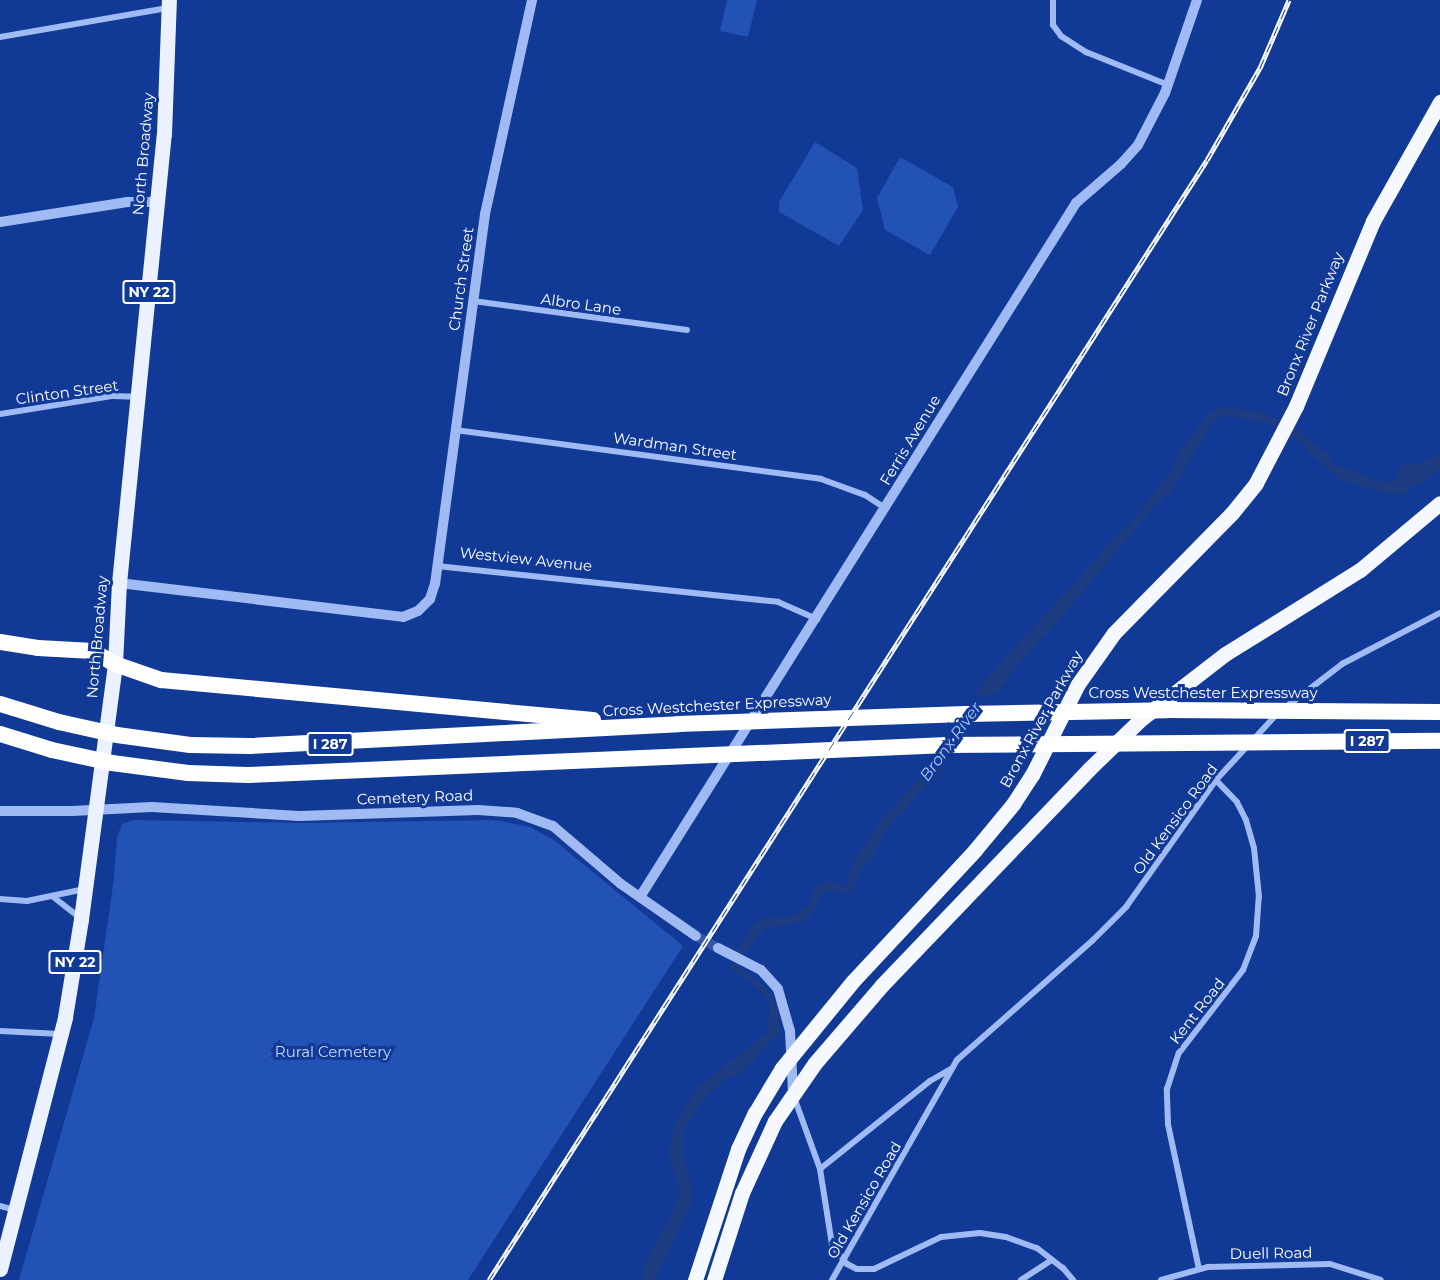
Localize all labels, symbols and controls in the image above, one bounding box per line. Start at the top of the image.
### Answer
street label: North Broadway [129,92,157,216]
street label: Church Street [445,226,477,332]
street label: Bronx River Parkway [1273,249,1347,399]
road number: NY 22 [122,281,176,303]
street label: Albro Lane [540,289,622,319]
street label: Clinton Street [15,376,119,408]
street label: Ferris Avenue [876,392,944,488]
street label: Wardman Street [612,428,738,464]
street label: Westview Avenue [459,543,593,575]
street label: North Broadway [83,575,111,699]
street label: Bronx River Parkway [996,647,1086,791]
street label: Cross Westchester Expressway [1088,684,1318,702]
street label: Cross Westchester Expressway [602,690,832,720]
water label: Bronx River [916,699,986,785]
road number: I 287 [1343,730,1391,752]
road number: I 287 [306,733,354,755]
street label: Old Kensico Road [1129,760,1221,878]
street label: Cemetery Road [357,786,473,808]
road number: NY 22 [48,951,102,973]
street label: Kent Road [1166,974,1228,1048]
park label: Rural Cemetery [275,1043,391,1061]
street label: Old Kensico Road [823,1138,905,1262]
street label: Duell Road [1229,1243,1313,1263]

